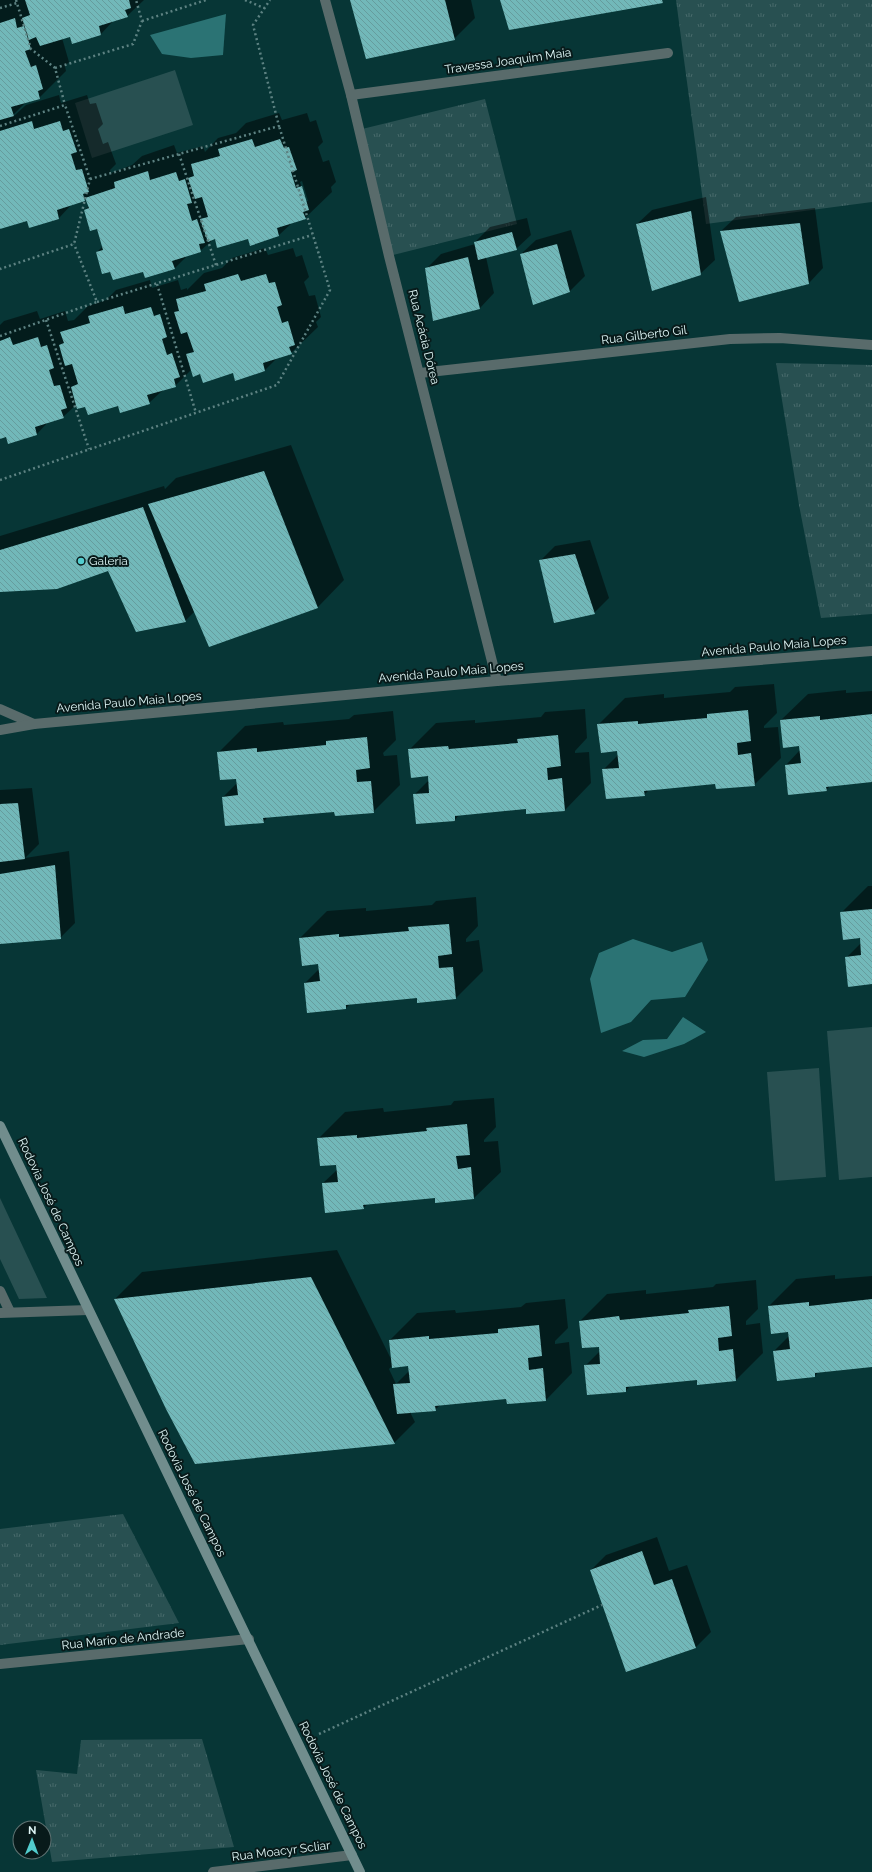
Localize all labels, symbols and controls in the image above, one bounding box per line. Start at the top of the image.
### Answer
street label: Travessa Joaquim Maia [444,45,572,77]
street label: Rua Acácia Dórea [405,288,443,386]
street label: Rua Gilberto Gil [600,323,688,347]
place label: Galeria [89,554,128,568]
marker: Galeria [76,556,86,566]
street label: Avenida Paulo Maia Lopes [701,633,847,659]
street label: Avenida Paulo Maia Lopes [378,659,524,685]
street label: Avenida Paulo Maia Lopes [56,689,202,715]
street label: Rodovia José de Campos [15,1136,87,1269]
street label: Rodovia José de Campos [155,1427,229,1559]
street label: Rua Mario de Andrade [61,1626,185,1652]
street label: Rodovia José de Campos [296,1719,370,1851]
north arrow [12,1820,52,1860]
text: N [28,1824,36,1837]
street label: Rua Moacyr Scliar [231,1838,332,1864]

